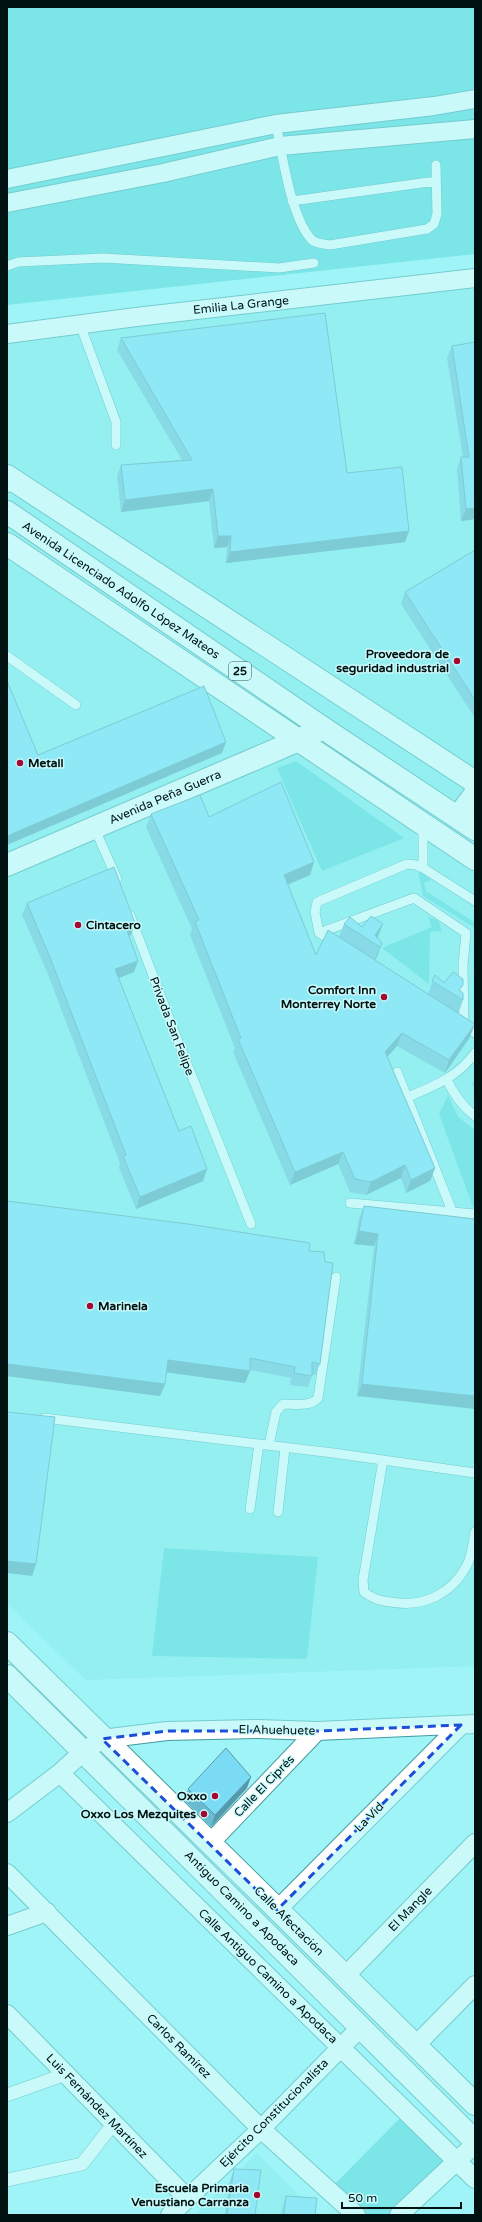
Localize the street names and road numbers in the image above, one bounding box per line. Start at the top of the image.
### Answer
street label: Emilia La Grange [192,293,290,317]
street label: Avenida Licenciado Adolfo López Mateos [20,518,223,662]
road number: 25 [229,662,251,680]
street label: Avenida Peña Guerra [107,767,223,827]
street label: Privada San Felipe [147,975,197,1077]
street label: El Ahuehuete [239,1722,316,1738]
street label: Calle El Ciprés [231,1752,297,1820]
street label: La Vid [351,1799,387,1835]
street label: Antiguo Camino a Apodaca [182,1848,302,1968]
street label: Calle Afectación [251,1883,327,1959]
street label: El Mangle [385,1884,435,1934]
street label: Calle Antiguo Camino a Apodaca [196,1906,340,2046]
street label: Carlos Ramírez [144,2011,214,2081]
street label: Luis Fernández Martínez [43,2051,151,2161]
street label: Ejército Constitucionalista [217,2056,331,2170]

